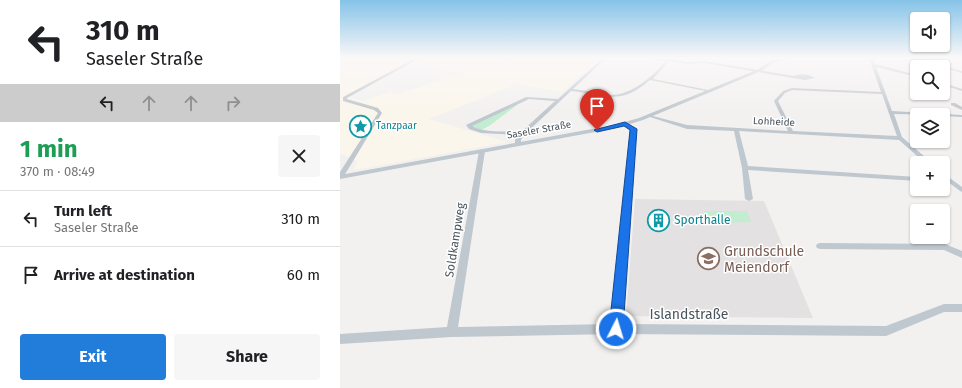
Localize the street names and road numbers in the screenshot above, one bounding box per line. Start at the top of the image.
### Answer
street label: Lohheide [753,115,795,129]
street label: Saseler Straße [506,118,572,142]
street label: Soldkampweg [442,201,468,278]
street label: Islandstraße [650,306,728,323]

